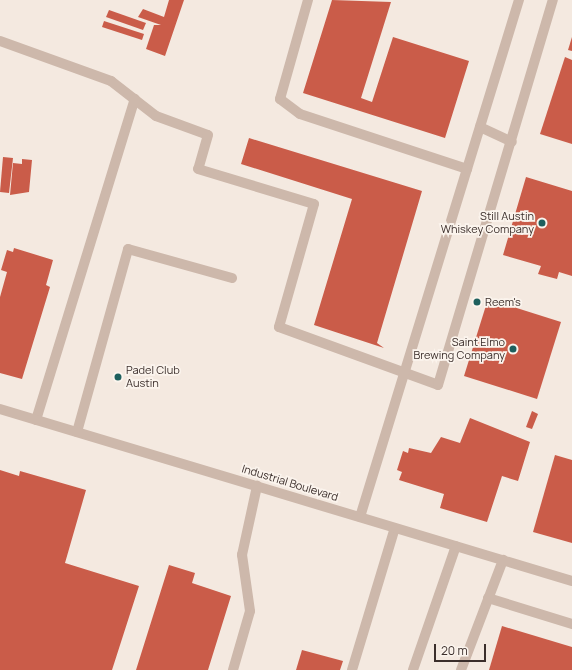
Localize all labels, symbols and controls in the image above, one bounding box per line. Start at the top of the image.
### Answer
place label: Still Austin Whiskey Company [441,210,534,236]
marker: Still Austin Whiskey Company [537,218,547,228]
place label: Reem's [485,295,521,309]
marker: Reem's [472,297,482,307]
place label: Saint Elmo Brewing Company [413,336,505,362]
marker: Saint Elmo Brewing Company [508,344,518,354]
place label: Padel Club Austin [126,364,180,390]
marker: Padel Club Austin [113,372,123,382]
street label: Industrial Boulevard [240,462,340,504]
scale bar [436,636,488,662]
text: 20 m [441,642,468,659]

